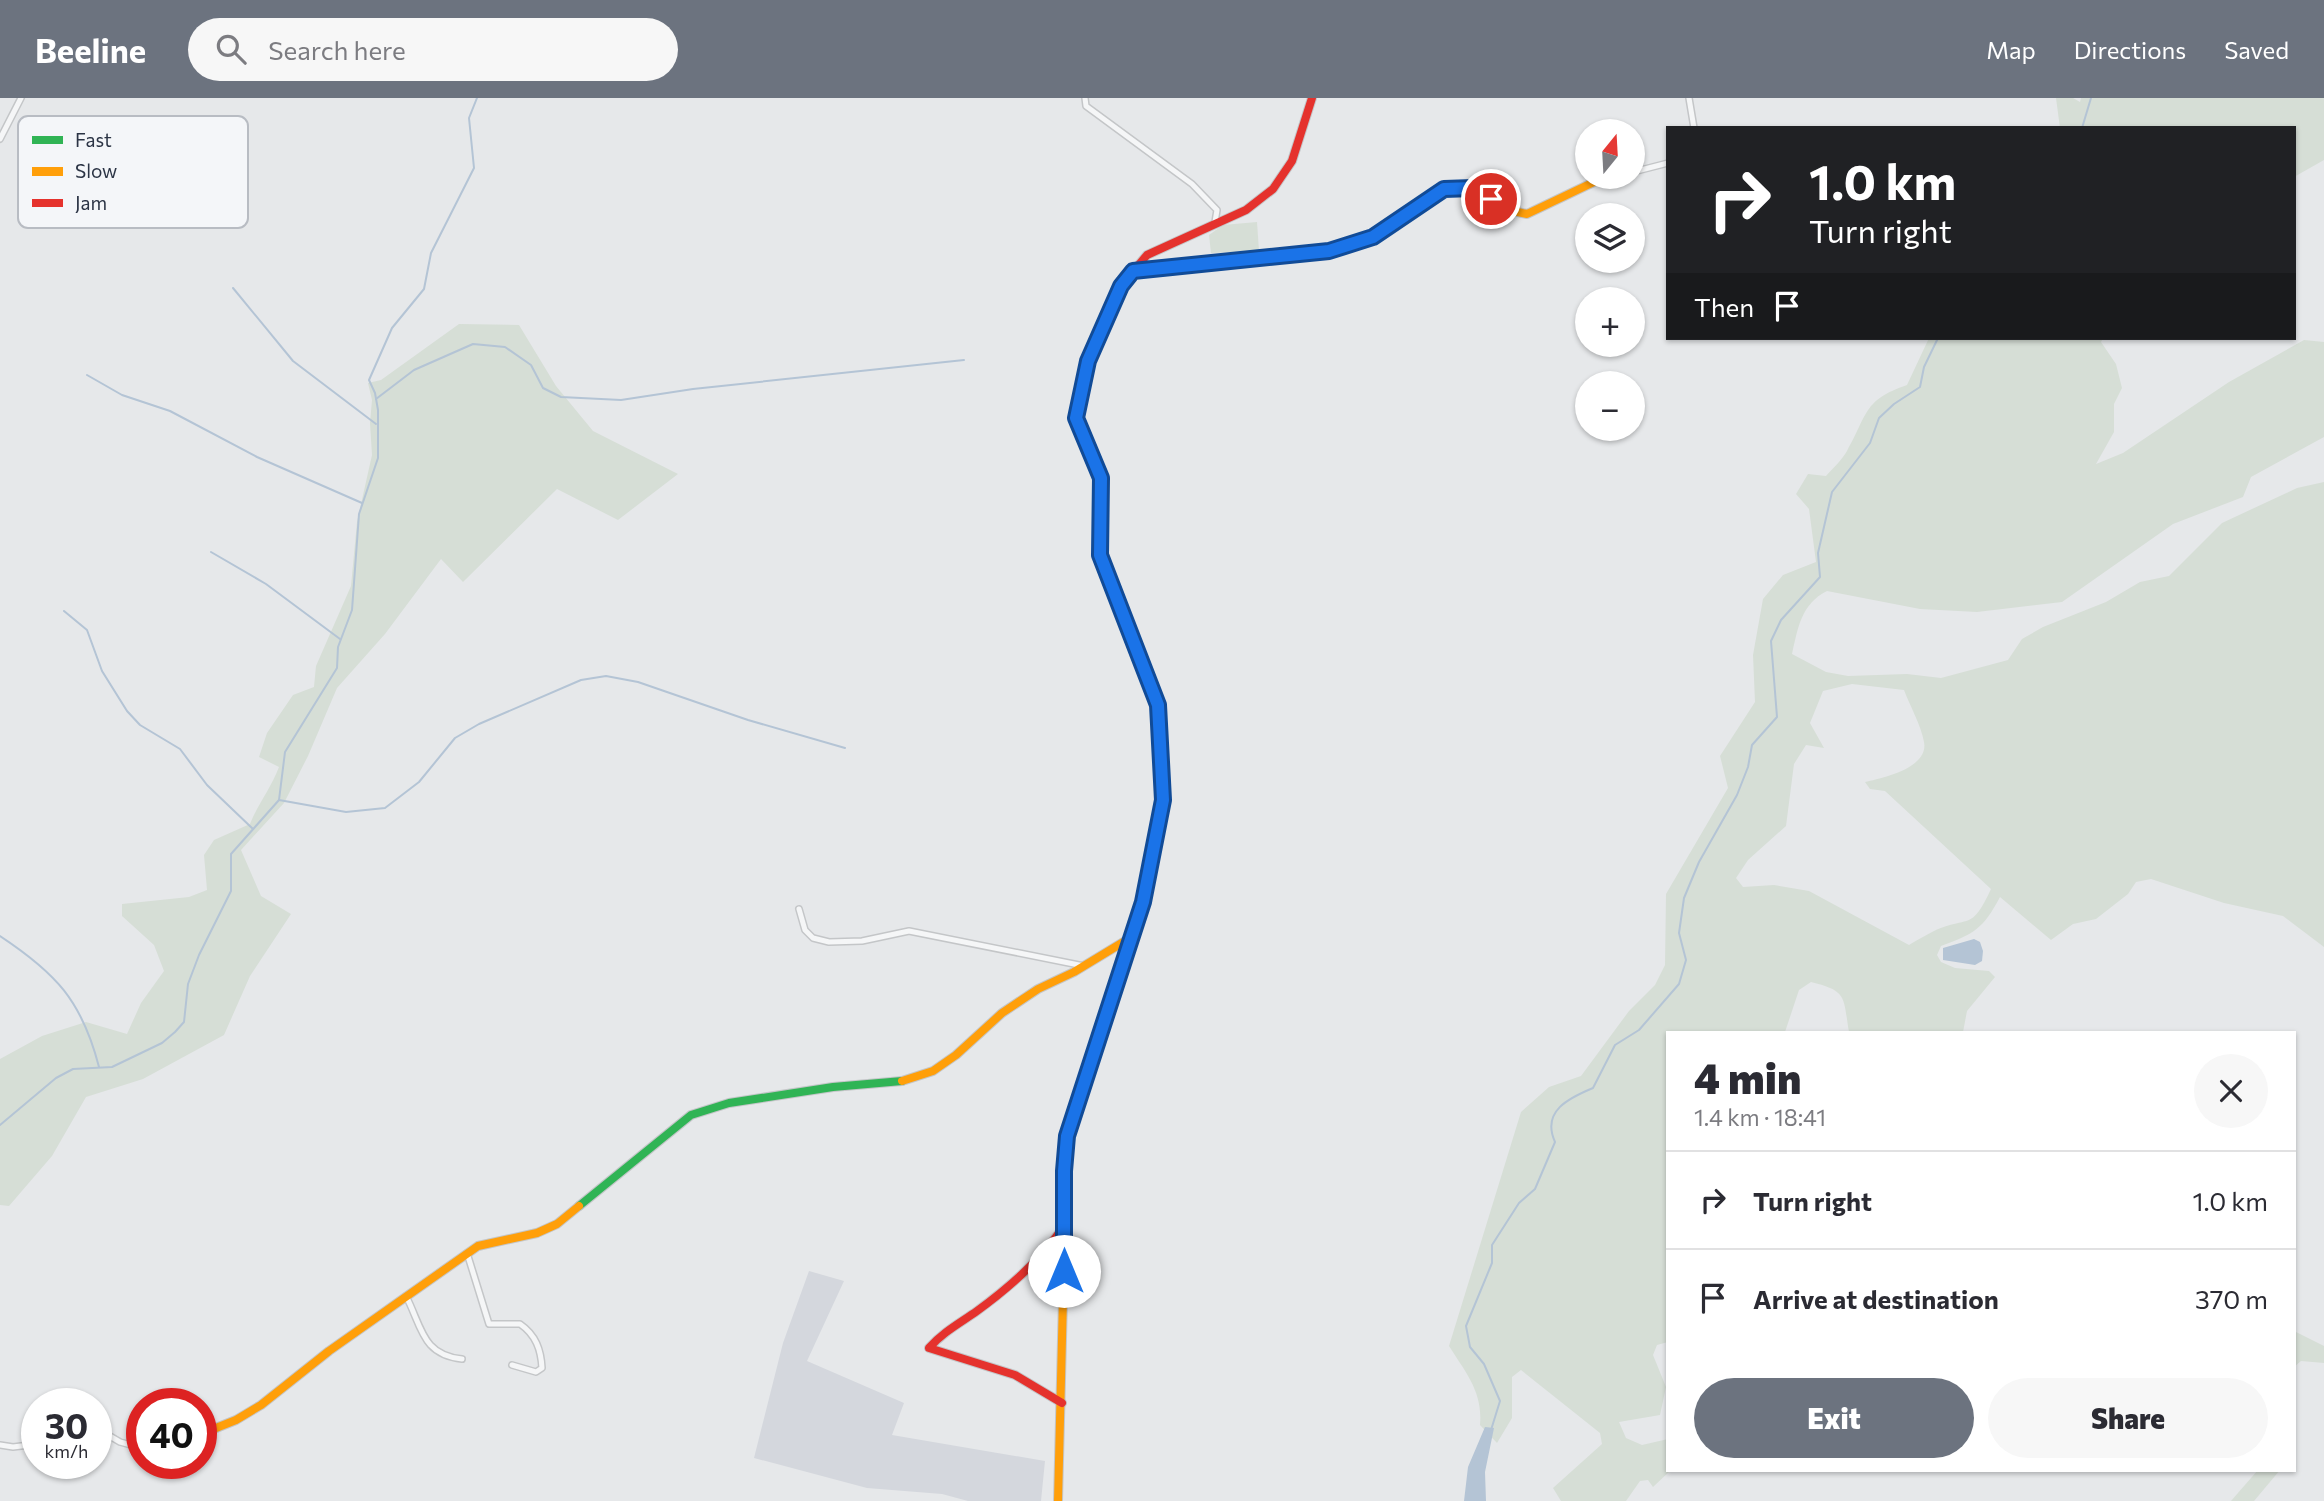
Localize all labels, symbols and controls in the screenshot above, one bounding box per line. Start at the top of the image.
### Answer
search box [188,18,678,81]
text: Beeline [35,29,146,70]
icon: search [212,30,250,68]
text: Search here [268,34,406,65]
text: Map [1986,35,2036,64]
text: Directions [2074,35,2186,64]
text: Saved [2224,35,2289,64]
legend [18,116,248,228]
north arrow [1575,119,1645,189]
map controls [1575,119,1645,441]
text: Fast [75,128,112,151]
text: 1.0 km [1809,150,1956,210]
icon: right [1694,154,1785,245]
text: Slow [75,159,117,182]
pin [1461,169,1521,229]
icon: arrive [1472,180,1510,218]
text: Jam [75,191,107,214]
button: layers [1575,203,1645,273]
text: Turn right [1809,210,1952,250]
button: + [1575,287,1645,357]
icon: arrive [1768,287,1806,325]
text: Then [1694,291,1754,322]
button: − [1575,371,1645,441]
text: 4 min [1694,1051,1801,1103]
button: close [2194,1054,2268,1128]
text: 1.4 km · 18:41 [1694,1103,1826,1131]
icon: right [1694,1181,1732,1219]
text: Turn right [1753,1185,1872,1216]
text: 1.0 km [2192,1185,2268,1216]
position arrow [1027,1234,1101,1308]
icon: arrive [1694,1279,1732,1317]
text: Arrive at destination [1753,1283,1999,1314]
text: 370 m [2195,1283,2268,1314]
button: Exit [1694,1378,1974,1458]
button: Share [1988,1378,2268,1458]
speed limit sign: 40 [126,1388,217,1479]
text: 30 [45,1403,88,1446]
text: km/h [45,1440,88,1462]

